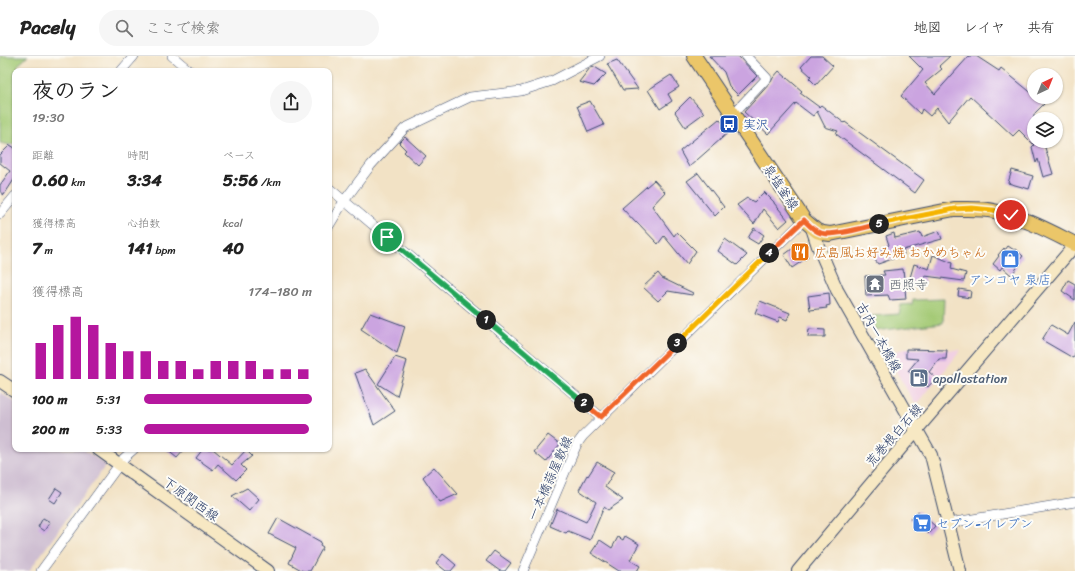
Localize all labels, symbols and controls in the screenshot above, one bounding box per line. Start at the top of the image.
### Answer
search box [99,10,379,46]
text: Pacely [20,11,75,44]
text: ここで検索 [145,15,220,41]
text: 地図 [914,15,942,40]
text: レイヤ [964,15,1005,40]
text: 共有 [1027,15,1055,40]
icon: search [113,17,135,39]
north arrow [1027,68,1063,104]
map controls [1027,68,1063,148]
text: 夜のラン [32,71,120,110]
button: share [270,81,312,123]
text: 19:30 [32,106,65,129]
button: layers [1027,112,1063,148]
bus stop icon: 実沢 [718,113,740,135]
place label: 実沢 [743,113,769,136]
text: 距離 [32,146,54,165]
text: 時間 [127,146,149,165]
text: ペース [223,146,255,165]
street label: 泉塩釜線 [757,159,806,216]
text: 0.60 [32,165,68,195]
text: 3:34 [127,165,162,195]
text: 5:56 [223,165,258,195]
text: km [68,173,85,192]
text: /km [258,173,281,192]
pin [994,198,1028,232]
icon: check [1000,204,1022,226]
text: 獲得標高 [32,214,76,233]
text: 心拍数 [127,214,160,233]
text: kcal [223,214,243,233]
pin: 5 [869,214,889,234]
text: 5 [876,214,882,233]
pin [370,220,404,254]
icon: arrive [376,226,398,248]
text: 7 [32,233,42,263]
text: 141 [127,233,153,263]
text: 40 [223,233,244,263]
text: m [42,241,53,260]
text: bpm [153,241,176,260]
restaurant icon: 広島風お好み焼 おかめちゃん [789,241,811,263]
place label: 広島風お好み焼 おかめちゃん [814,241,986,264]
pin: 4 [759,243,779,263]
text: 4 [766,243,772,262]
shop icon: アンコヤ 泉店 [999,248,1021,270]
place label: アンコヤ 泉店 [969,268,1051,291]
temple icon: 西照寺 [864,273,886,295]
place label: 西照寺 [889,273,928,296]
text: 獲得標高 [32,280,84,303]
text: 174–180 m [249,280,312,303]
street label: 古内一本橋線 [850,297,908,378]
pin: 1 [476,310,496,330]
text: 1 [484,310,488,329]
pin: 3 [667,333,687,353]
text: 3 [674,333,680,352]
fuel station icon: apollostation [908,367,930,389]
place label: apollostation [933,367,1007,390]
text: 100 m [32,388,67,411]
text: 5:31 [96,388,121,411]
pin: 2 [574,393,594,413]
text: 2 [581,393,587,412]
street label: 荒巻根白石線 [860,397,929,472]
text: 200 m [32,418,69,441]
text: 5:33 [96,418,122,441]
street label: 一本橋蒜屋敷線 [521,431,579,524]
street label: 下原関西線 [158,471,225,528]
supermarket icon: セブン-イレブン [911,512,933,534]
place label: セブン-イレブン [936,512,1033,535]

